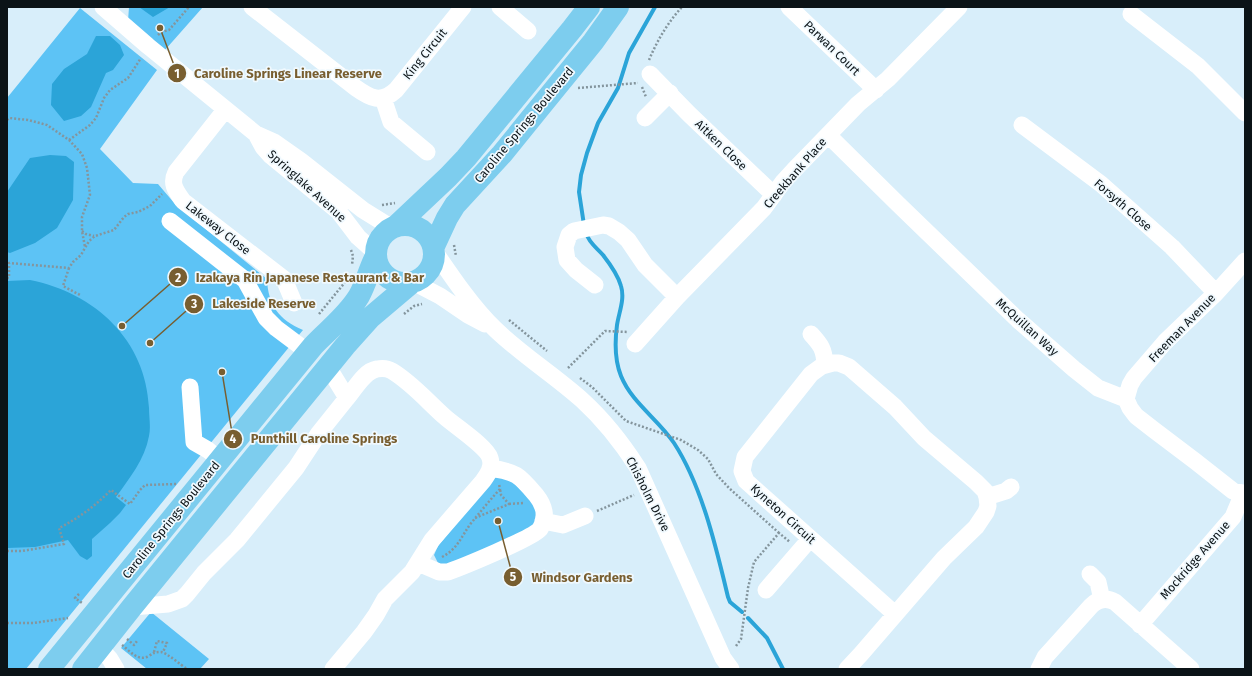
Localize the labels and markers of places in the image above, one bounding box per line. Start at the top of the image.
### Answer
callout: Caroline Springs Linear Reserve [167,61,390,86]
callout: Izakaya Rin Japanese Restaurant & Bar [168,265,432,290]
callout: Lakeside Reserve [184,291,324,316]
callout: Punthill Caroline Springs [223,426,405,451]
callout: Windsor Gardens [503,565,640,590]

